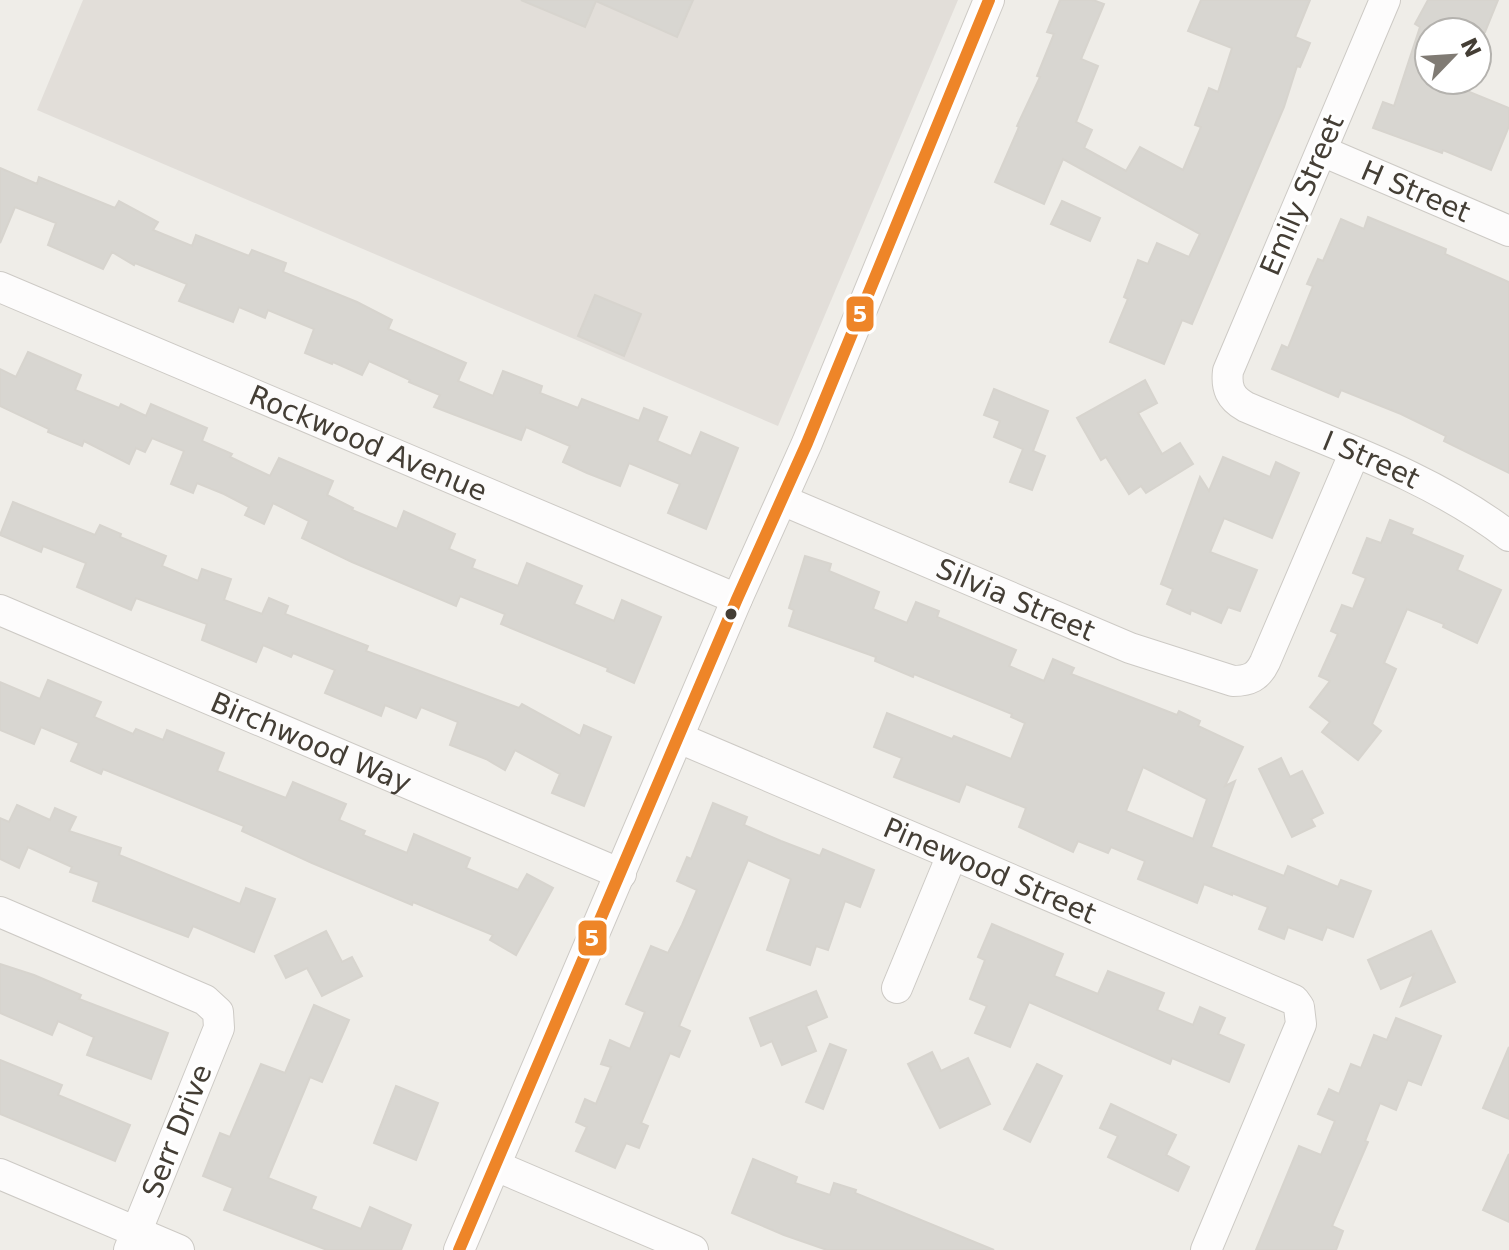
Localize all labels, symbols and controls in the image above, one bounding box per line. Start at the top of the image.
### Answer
north arrow [1413,16,1493,96]
text: N [1455,34,1486,61]
street label: Emily Street [1253,110,1351,280]
street label: H Street [1356,153,1475,229]
line badge: 5 [845,295,875,333]
text: 5 [852,302,868,327]
street label: Rockwood Avenue [245,378,492,508]
street label: I Street [1318,424,1425,495]
street label: Silvia Street [932,551,1100,648]
unlabelled marker [723,606,739,622]
street label: Birchwood Way [206,685,416,799]
street label: Pinewood Street [879,811,1101,930]
line badge: 5 [577,919,608,957]
text: 5 [584,926,600,951]
street label: Serr Drive [135,1059,219,1203]

